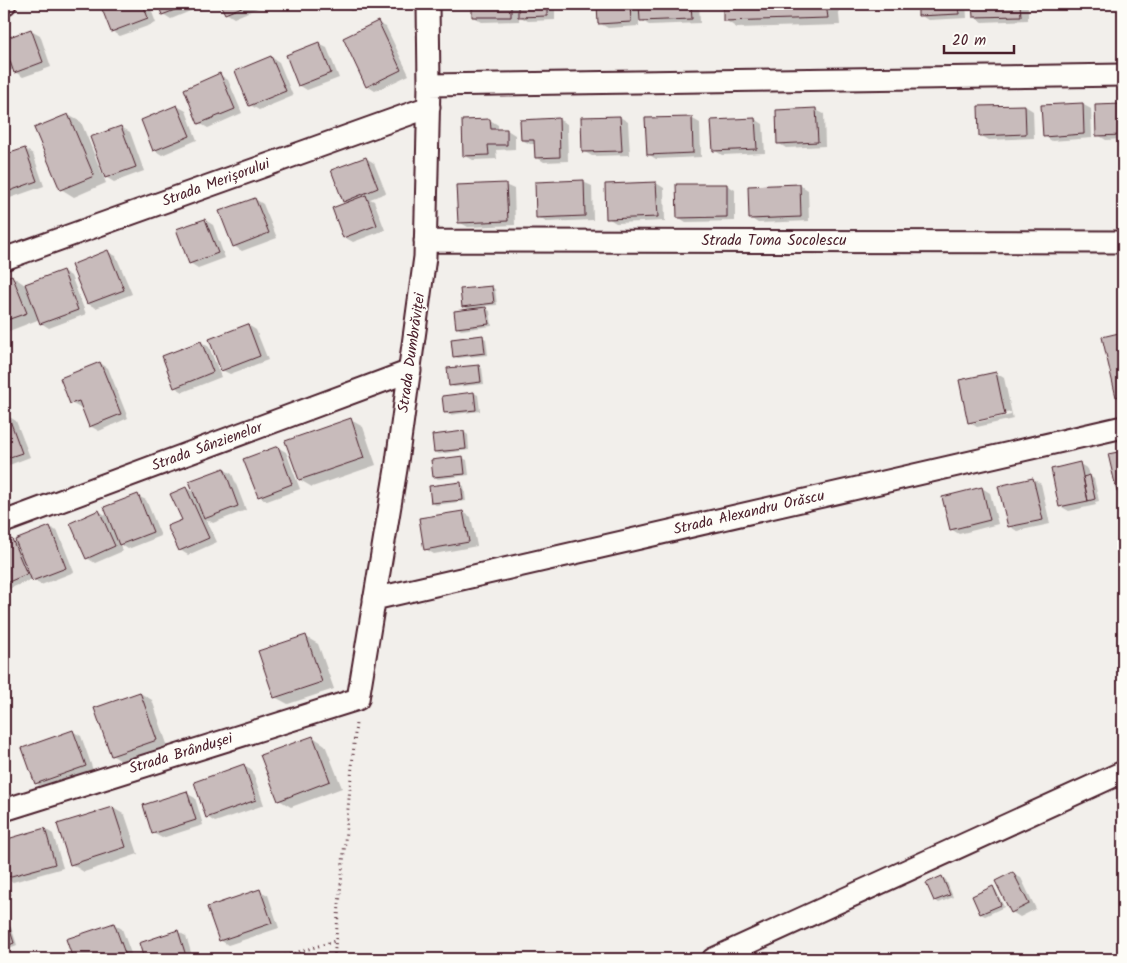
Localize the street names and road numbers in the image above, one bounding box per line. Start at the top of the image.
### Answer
street label: Strada Merișorului [159,152,275,214]
street label: Strada Toma Socolescu [701,229,847,253]
street label: Strada Dumbrăviței [392,290,432,414]
street label: Strada Sânzienelor [148,415,267,478]
street label: Strada Alexandru Orăscu [671,484,827,542]
street label: Strada Brândușei [126,726,237,781]

